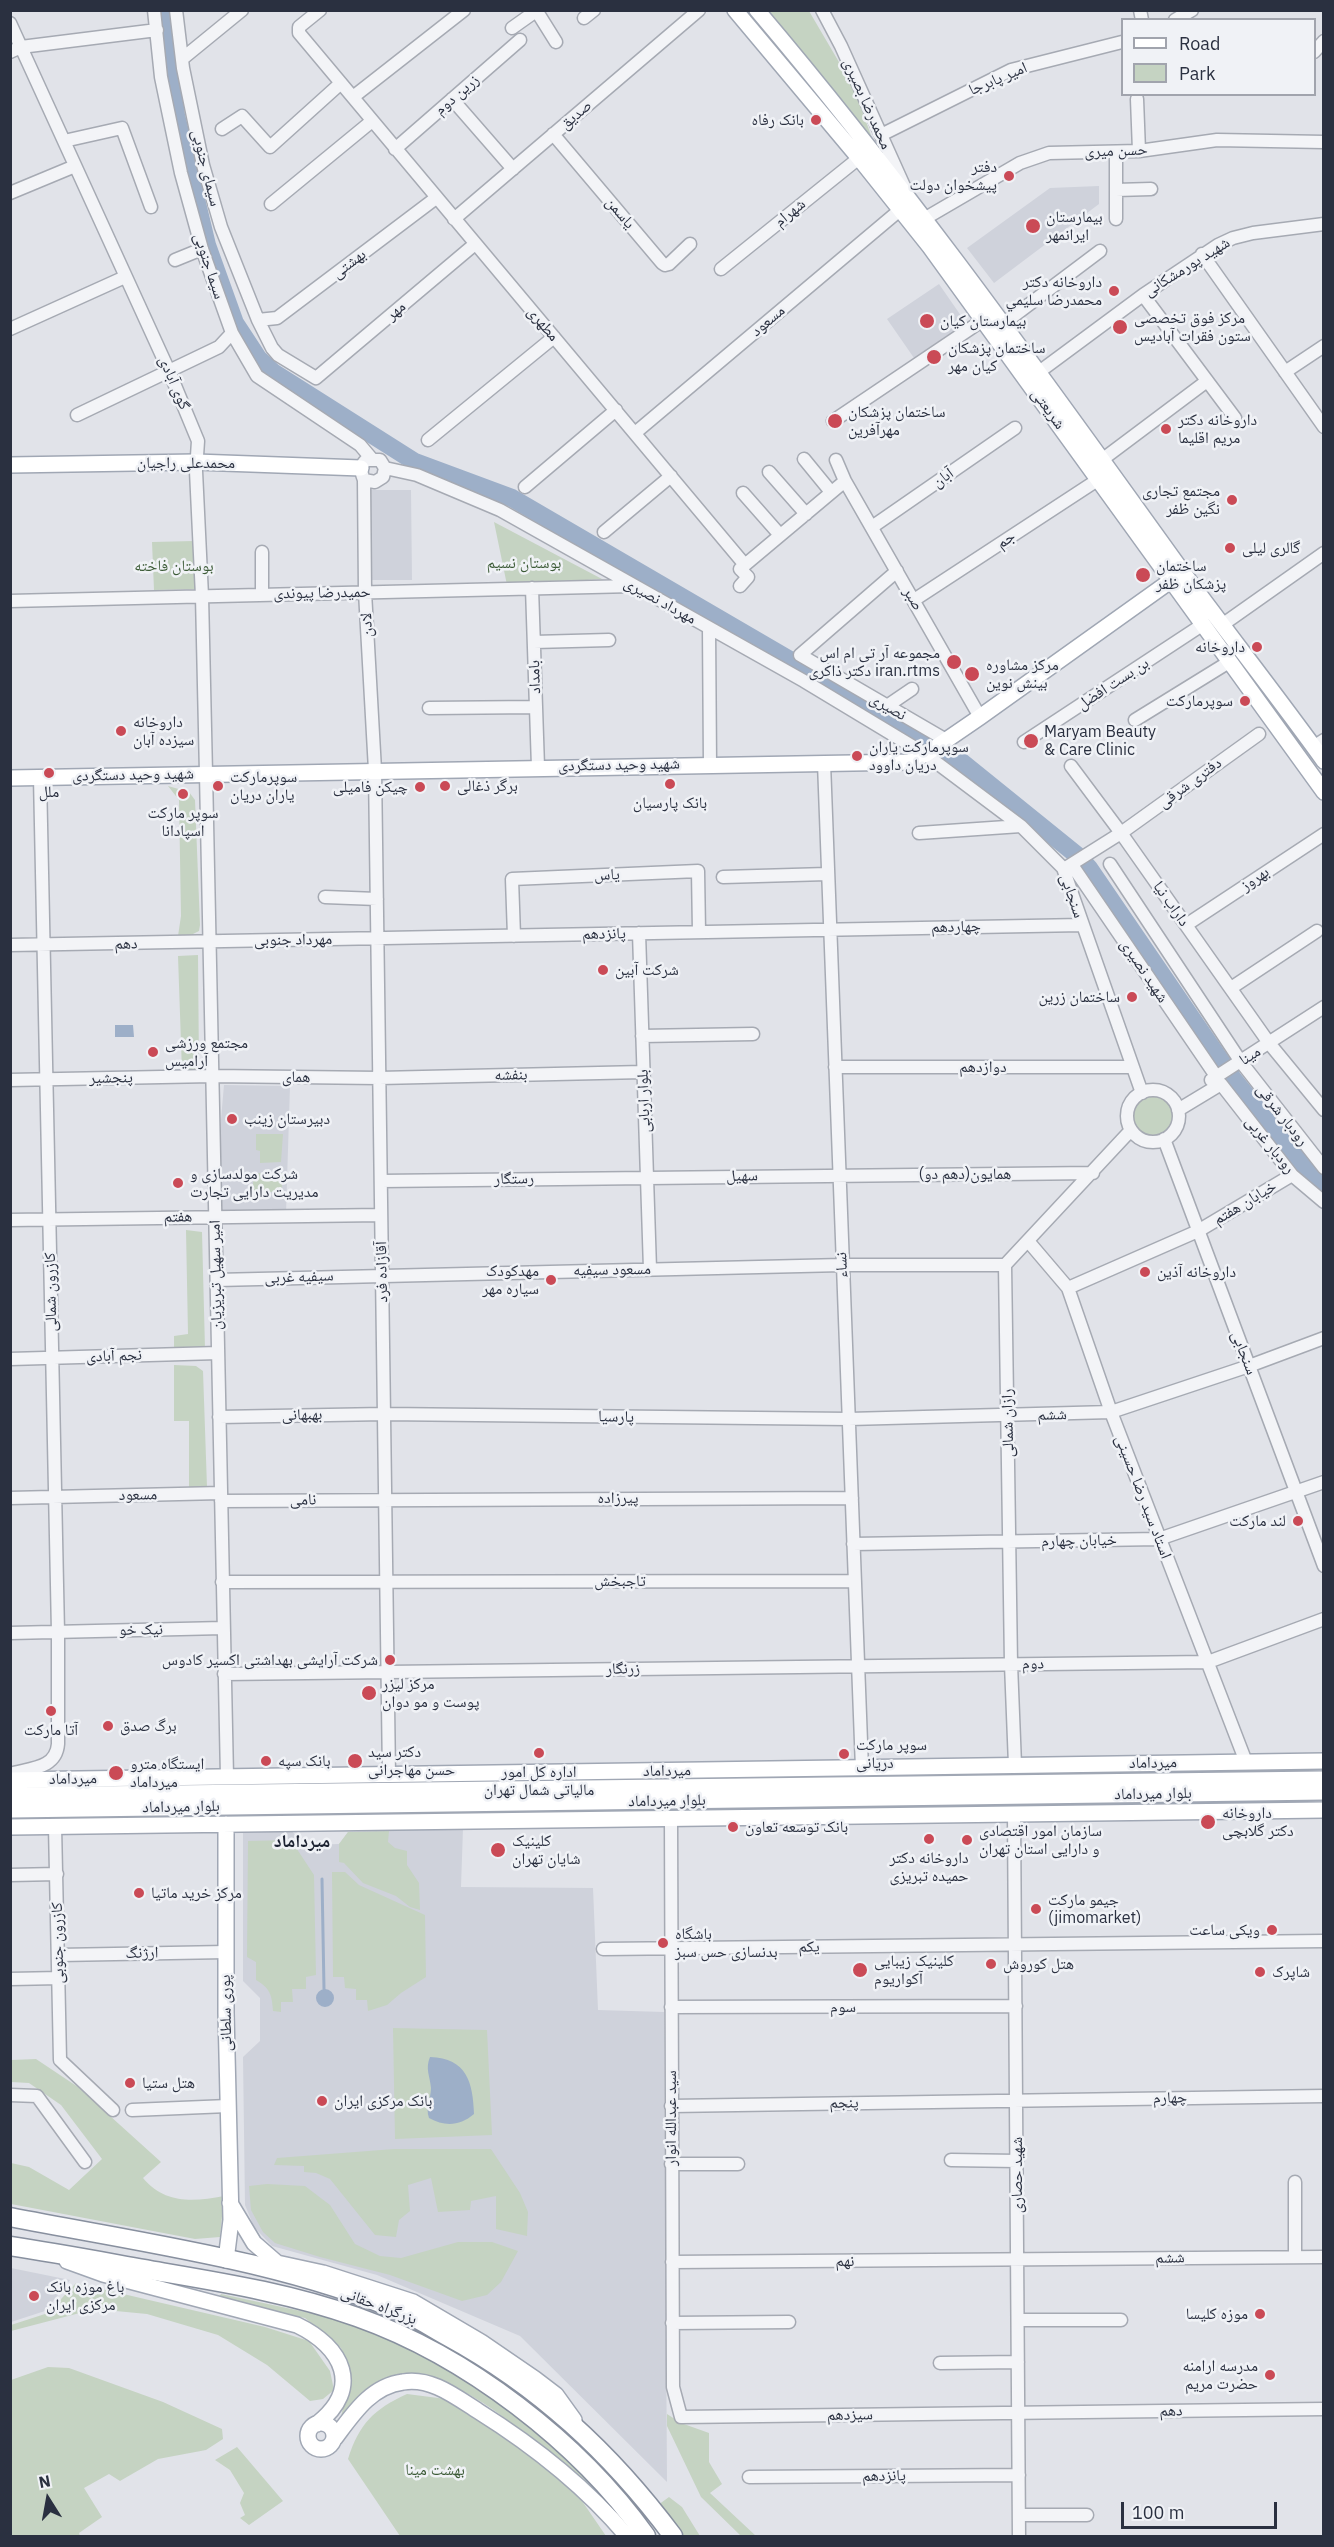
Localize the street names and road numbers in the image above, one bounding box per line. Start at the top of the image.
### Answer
street label: محمدرضا بصیری [838,55,896,153]
street label: امیر پابرجا [966,58,1030,100]
street label: زرین دوم [431,70,483,120]
street label: صدیق [556,96,596,134]
street label: سیمای جنوبی [187,128,225,208]
street label: حسن میری [1084,140,1148,162]
street label: یاسمن [601,193,639,233]
street label: شهرام [770,195,810,231]
street label: سیما جنوبی [189,230,229,302]
street label: شهید پورمشکانی [1141,233,1233,301]
street label: بهشتی [328,245,370,283]
street label: مهر [382,297,410,325]
street label: مسعود [747,301,789,341]
street label: مطهری [523,303,563,345]
street label: گوی آبادی [154,353,194,413]
street label: شریعتی [1027,385,1069,433]
street label: محمدعلی راجیان [137,453,235,473]
street label: آبان [929,464,957,492]
street label: جم [993,527,1019,553]
street label: مهرداد نصیری [621,573,699,629]
street label: حمیدرضا پیوندی [273,583,371,603]
street label: صبر [899,584,927,614]
street label: لادن [357,612,377,638]
street label: بن بست افضل [1073,654,1153,714]
street label: بامداد [525,660,545,694]
street label: نصیری [866,689,910,725]
street label: شهید وحید دستگردی [558,754,680,776]
street label: دفتری شرقی [1154,754,1226,812]
street label: شهید وحید دستگردی [72,764,194,786]
street label: بهروز [1237,862,1273,896]
street label: یاس [594,865,620,885]
street label: سنجابی [1056,871,1088,921]
street label: داراب نیا [1149,878,1193,930]
street label: چهاردهم [931,917,981,937]
street label: پانزدهم [582,924,626,944]
street label: مهرداد جنوبی [254,930,332,950]
street label: دهم [114,934,138,954]
street label: شهید نصیری [1116,935,1172,1007]
street label: مینا [1236,1042,1264,1070]
street label: دوازدهم [959,1057,1007,1077]
street label: بنفشه [494,1065,528,1085]
street label: همای [282,1067,310,1087]
street label: پنجشیر [89,1068,133,1088]
street label: بلوار اربابی [633,1069,655,1133]
street label: رودبار شرقی [1252,1080,1312,1150]
street label: رودبار غربی [1241,1112,1299,1178]
street label: همایون(دهم دو) [919,1164,1011,1184]
street label: سهیل [726,1166,758,1186]
street label: رستگار [494,1169,534,1189]
street label: خیابان هفتم [1210,1177,1280,1229]
street label: هفتم [164,1207,192,1227]
street label: امیر سهیل تبریزیان [205,1220,227,1330]
street label: آقازاده فرد [372,1241,392,1303]
street label: کازرون شمالی [41,1252,61,1332]
street label: نساء [832,1252,852,1278]
street label: مسعود سیفیه [573,1260,651,1280]
street label: سیفیه غربی [264,1266,334,1288]
street label: سنجابی [1227,1328,1261,1378]
street label: نجم آبادی [86,1345,142,1367]
street label: رازان شمالی [998,1388,1018,1458]
street label: بهبهانی [281,1405,323,1425]
street label: ششم [1037,1405,1067,1425]
street label: پارسیا [598,1407,634,1427]
street label: استاد سید رضا حسینی [1111,1432,1175,1562]
street label: مسعود [119,1485,157,1505]
street label: پیرزاده [598,1488,638,1508]
street label: نامی [289,1490,317,1510]
street label: خیابان چهارم [1041,1531,1117,1551]
street label: تاجبخش [594,1571,646,1591]
street label: نیک خو [119,1620,163,1640]
street label: دوم [1022,1654,1044,1674]
street label: زرنگار [606,1659,640,1679]
street label: میرداماد [1129,1753,1177,1773]
street label: میرداماد [643,1761,691,1781]
street label: میرداماد [49,1769,97,1789]
street label: بلوار میرداماد [1114,1784,1192,1804]
street label: بلوار میرداماد [628,1791,706,1811]
street label: بلوار میرداماد [142,1797,220,1817]
street label: کازرون جنوبی [48,1902,68,1984]
street label: یکم [798,1937,820,1957]
street label: ارژنگ [125,1943,159,1963]
street label: پوری سلطانی [216,1974,236,2052]
street label: سوم [830,1997,856,2017]
street label: سید عبدالله انوار [661,2070,681,2166]
street label: چهارم [1153,2088,1187,2108]
street label: پنجم [829,2093,859,2113]
street label: شهید حصاری [1007,2137,1027,2213]
street label: ششم [1155,2248,1185,2268]
street label: نهم [836,2251,854,2271]
street label: بزرگراه حقانی [338,2283,420,2329]
street label: دهم [1159,2401,1183,2421]
street label: سیزدهم [827,2405,873,2425]
street label: پانزدهم [862,2466,906,2486]

